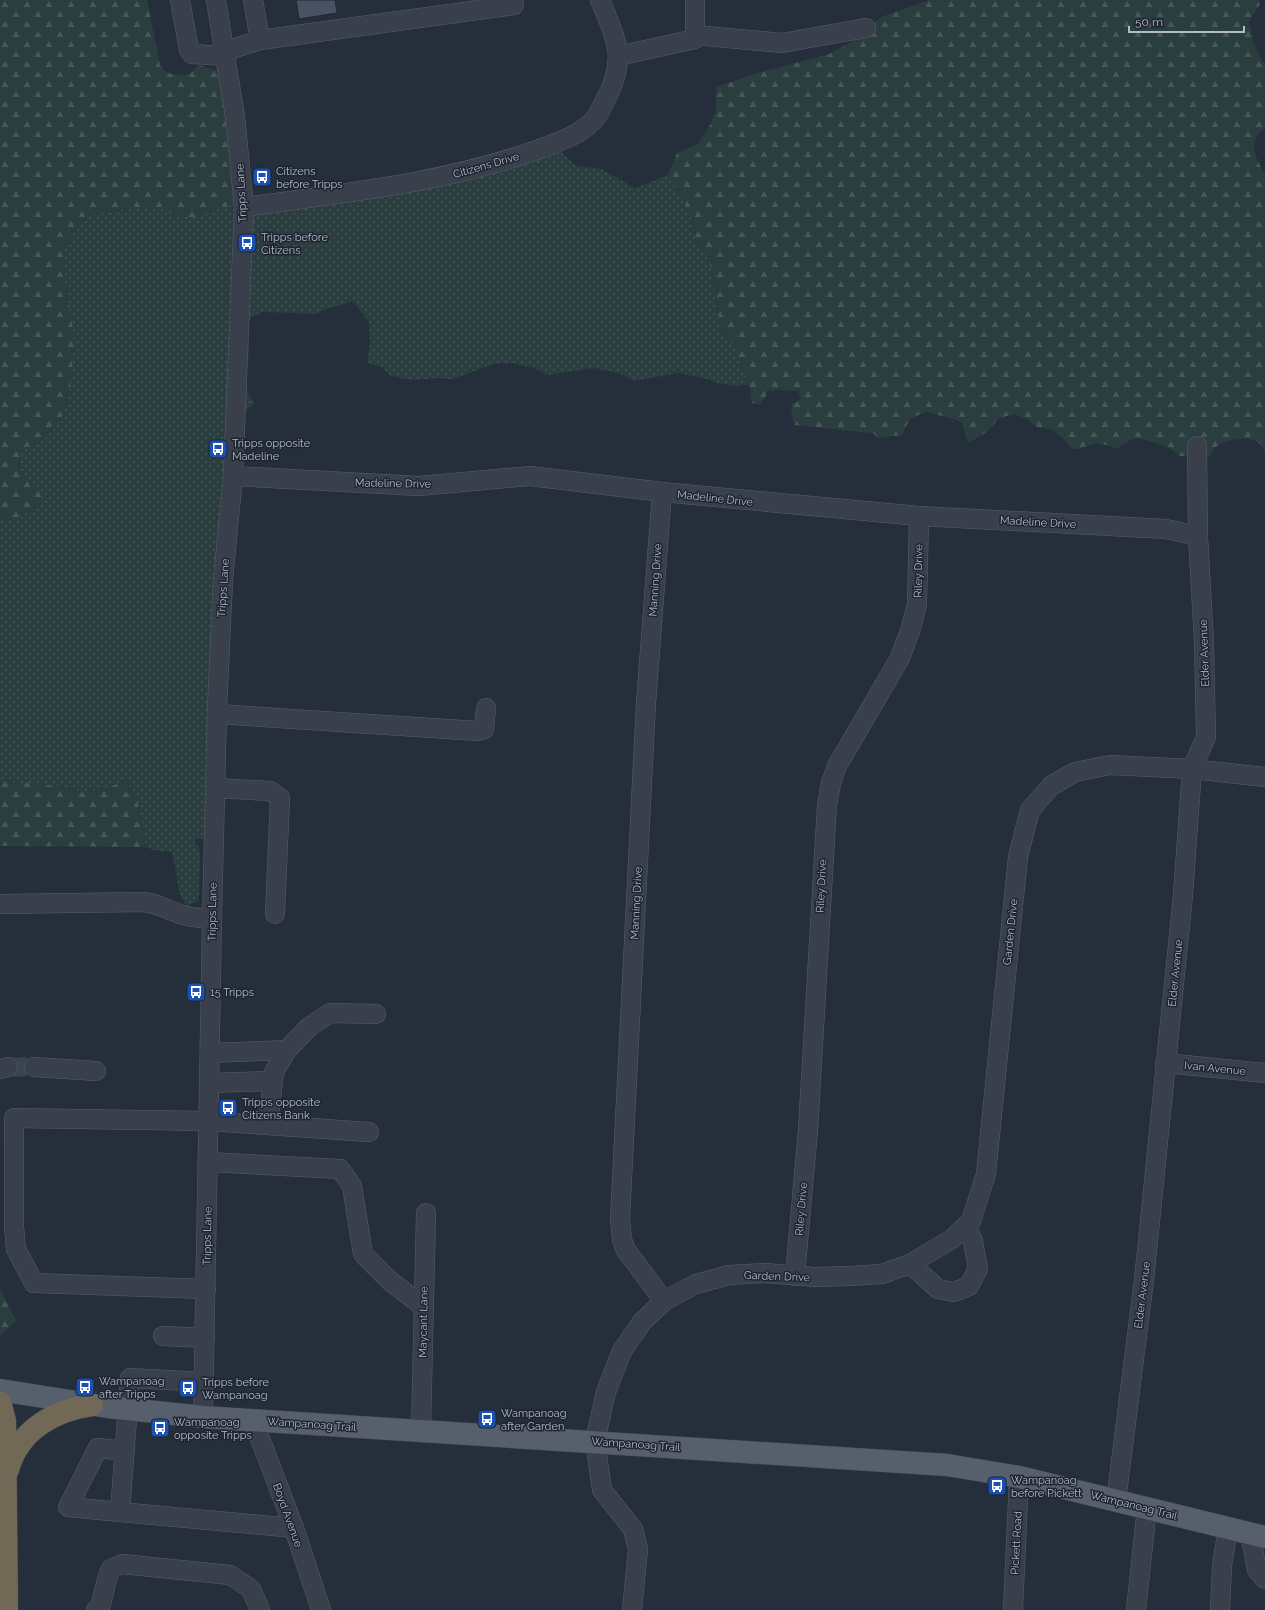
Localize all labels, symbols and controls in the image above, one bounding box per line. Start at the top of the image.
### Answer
scale bar [1129,8,1244,34]
text: 50 m [1135,15,1163,29]
street label: Citizens Drive [451,150,521,181]
street label: Tripps Lane [233,163,250,223]
place label: Citizens before Tripps [276,165,343,191]
bus stop icon: Citizens before Tripps [251,166,273,188]
place label: Tripps before Citizens [261,231,329,257]
bus stop icon: Tripps before Citizens [236,232,258,254]
place label: Tripps opposite Madeline [232,437,311,463]
bus stop icon: Tripps opposite Madeline [207,438,229,460]
street label: Madeline Drive [355,476,432,491]
street label: Madeline Drive [676,488,754,509]
street label: Madeline Drive [1000,514,1077,531]
street label: Manning Drive [646,543,665,617]
street label: Riley Drive [912,544,925,598]
street label: Tripps Lane [215,558,232,618]
street label: Elder Avenue [1197,618,1212,687]
street label: Riley Drive [814,858,829,913]
street label: Manning Drive [628,866,645,940]
street label: Tripps Lane [205,882,220,942]
street label: Garden Drive [1001,898,1020,966]
street label: Elder Avenue [1165,938,1186,1007]
bus stop icon: 15 Tripps [185,981,207,1003]
place label: 15 Tripps [210,986,254,999]
street label: Ivan Avenue [1183,1059,1247,1078]
place label: Tripps opposite Citizens Bank [242,1096,321,1122]
bus stop icon: Tripps opposite Citizens Bank [217,1097,239,1119]
street label: Riley Drive [793,1181,810,1236]
street label: Tripps Lane [200,1206,215,1266]
street label: Elder Avenue [1132,1260,1153,1329]
street label: Garden Drive [744,1269,811,1284]
street label: Maycant Lane [416,1286,431,1358]
place label: Wampanoag after Tripps [99,1375,165,1401]
bus stop icon: Wampanoag after Tripps [74,1376,96,1398]
place label: Tripps before Wampanoag [202,1376,270,1402]
bus stop icon: Tripps before Wampanoag [177,1377,199,1399]
place label: Wampanoag after Garden [501,1407,567,1433]
bus stop icon: Wampanoag after Garden [476,1408,498,1430]
street label: Wampanoag Trail [267,1415,357,1434]
place label: Wampanoag opposite Tripps [174,1416,252,1442]
bus stop icon: Wampanoag opposite Tripps [149,1417,171,1439]
street label: Wampanoag Trail [591,1435,681,1454]
place label: Wampanoag before Pickett [1011,1474,1082,1500]
bus stop icon: Wampanoag before Pickett [986,1475,1008,1497]
street label: Boyd Avenue [270,1481,305,1550]
street label: Wampanoag Trail [1089,1488,1179,1523]
street label: Pickett Road [1008,1511,1025,1575]

